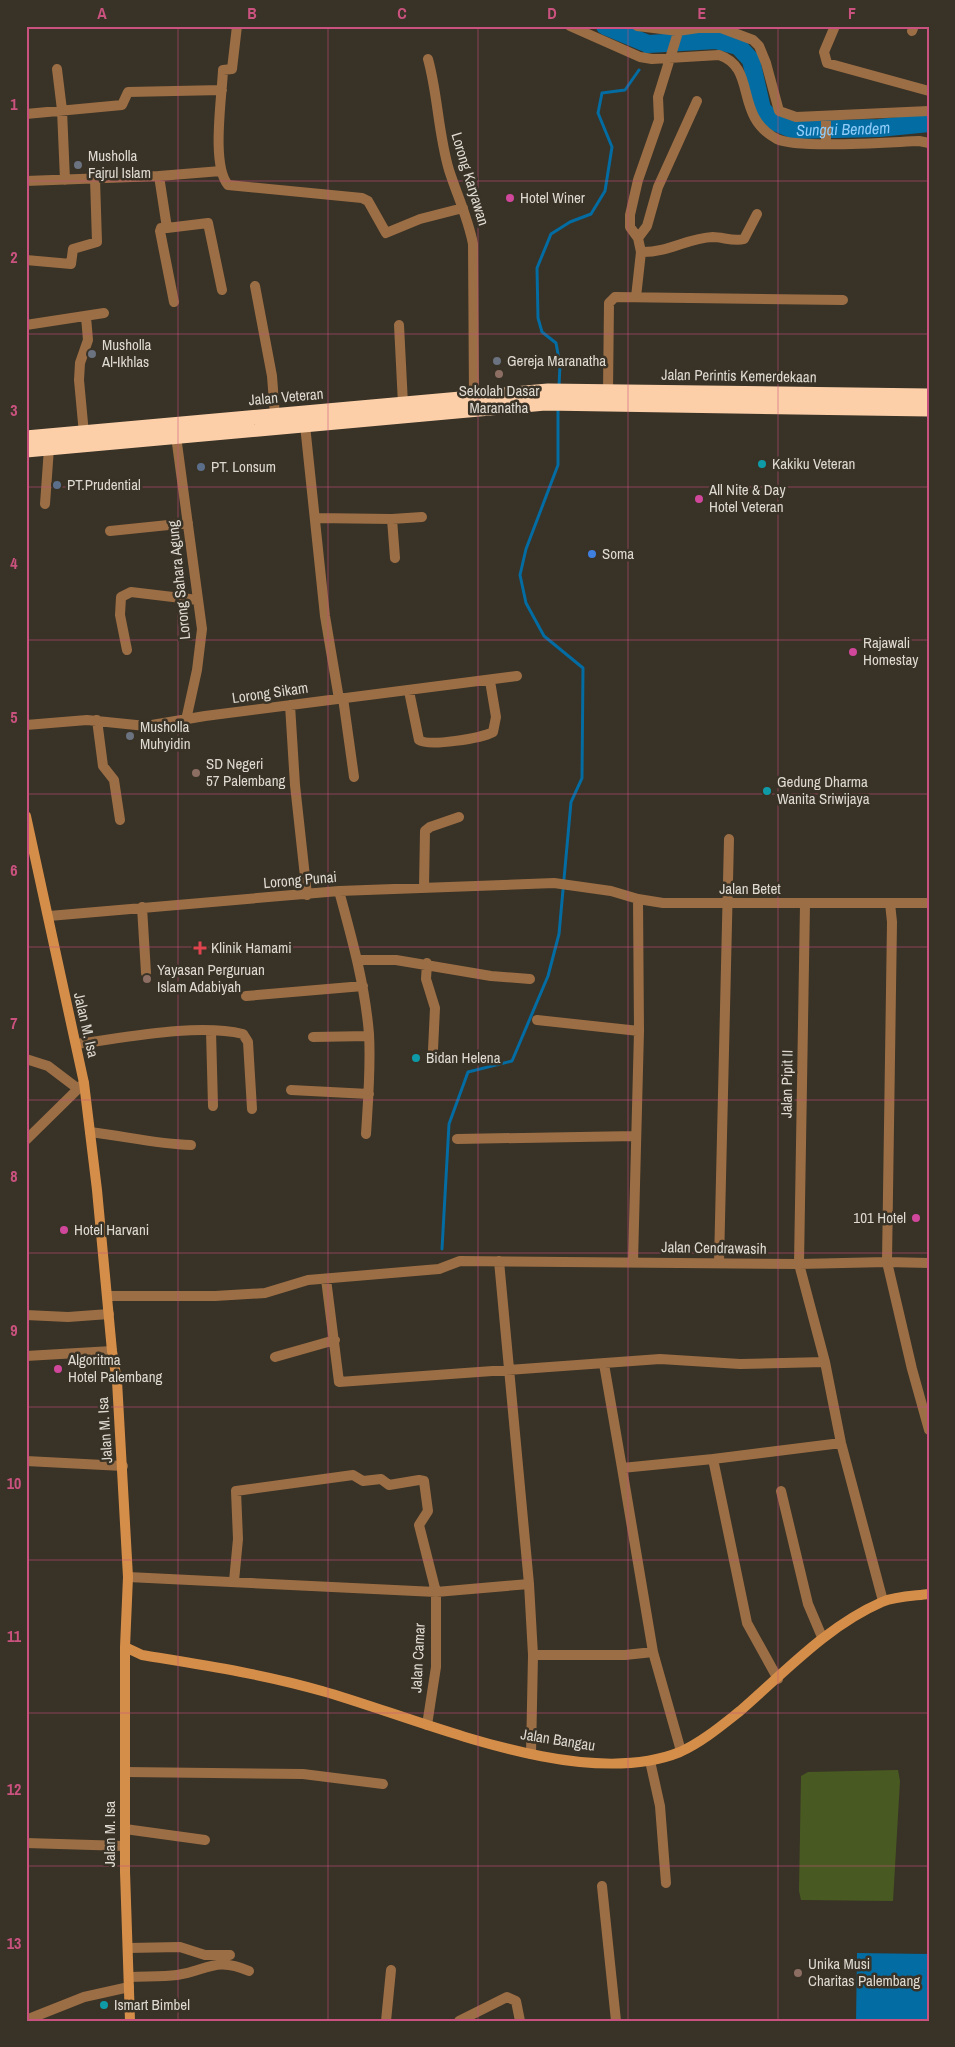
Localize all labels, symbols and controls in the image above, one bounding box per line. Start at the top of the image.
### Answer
text: A [97,2,107,24]
text: B [247,2,257,24]
text: C [397,2,407,24]
text: D [547,2,557,24]
text: E [698,2,707,24]
text: F [848,2,856,24]
text: 1 [10,93,18,115]
water label: Sungai Bendem [796,116,891,141]
street label: Lorong Karyawan [446,130,495,228]
place label: Musholla Fajrul Islam [88,145,151,183]
marker: Musholla Fajrul Islam [72,159,84,171]
place label: Hotel Winer [520,187,585,208]
marker: Hotel Winer [504,192,516,204]
text: 2 [10,246,18,268]
place label: Musholla Al-Ikhlas [101,334,151,372]
marker: Musholla Al-Ikhlas [86,348,98,360]
place label: Gereja Maranatha [507,350,606,371]
marker: Gereja Maranatha [491,355,503,367]
street label: Jalan Perintis Kemerdekaan [661,364,817,387]
marker: Sekolah Dasar Maranatha [493,368,505,380]
place label: Sekolah Dasar Maranatha [459,380,539,418]
street label: Jalan Veteran [248,383,324,410]
text: 3 [10,399,18,421]
place label: Kakiku Veteran [772,453,855,474]
place label: PT. Lonsum [211,456,276,477]
marker: Kakiku Veteran [756,458,768,470]
marker: PT. Lonsum [195,461,207,473]
place label: PT.Prudential [67,474,141,495]
marker: PT.Prudential [51,479,63,491]
place label: All Nite & Day Hotel Veteran [708,479,786,517]
marker: All Nite & Day Hotel Veteran [693,493,705,505]
street label: Lorong Sahara Agung [162,519,195,641]
place label: Soma [602,543,634,564]
marker: Soma [586,548,598,560]
text: 4 [10,552,18,574]
place label: Rajawali Homestay [863,632,919,670]
marker: Rajawali Homestay [847,646,859,658]
street label: Lorong Sikam [231,677,309,708]
text: 5 [10,706,18,728]
place label: Musholla Muhyidin [140,716,191,754]
marker: Musholla Muhyidin [124,730,136,742]
place label: SD Negeri 57 Palembang [206,753,285,791]
marker: SD Negeri 57 Palembang [190,767,202,779]
place label: Gedung Dharma Wanita Sriwijaya [777,771,870,809]
marker: Gedung Dharma Wanita Sriwijaya [761,785,773,797]
text: 6 [10,859,18,881]
street label: Lorong Punai [262,866,338,893]
street label: Jalan Betet [719,878,781,899]
place label: Klinik Hamami [211,937,292,958]
marker: Klinik Hamami [193,941,207,955]
place label: Yayasan Perguruan Islam Adabiyah [157,959,265,997]
marker: Yayasan Perguruan Islam Adabiyah [141,973,153,985]
street label: Jalan M. Isa [69,990,104,1060]
text: 7 [10,1012,18,1034]
place label: Bidan Helena [426,1047,501,1068]
street label: Jalan Pipit II [775,1050,798,1118]
marker: Bidan Helena [410,1052,422,1064]
text: 8 [10,1165,18,1187]
place label: 101 Hotel [853,1207,906,1228]
marker: 101 Hotel [910,1212,922,1224]
place label: Hotel Harvani [74,1219,149,1240]
marker: Hotel Harvani [58,1224,70,1236]
street label: Jalan Cendrawasih [661,1236,767,1259]
text: 9 [10,1319,18,1341]
place label: Algoritma Hotel Palembang [67,1349,163,1387]
marker: Algoritma Hotel Palembang [52,1363,64,1375]
street label: Jalan M. Isa [92,1396,117,1464]
text: 10 [7,1472,21,1494]
street label: Jalan Camar [405,1623,430,1693]
text: 11 [7,1625,22,1647]
street label: Jalan Bangau [519,1723,597,1756]
text: 12 [7,1778,21,1800]
street label: Jalan M. Isa [99,1801,120,1867]
text: 13 [7,1932,21,1954]
place label: Unika Musi Charitas Palembang [808,1953,920,1991]
marker: Unika Musi Charitas Palembang [792,1967,804,1979]
place label: Ismart Bimbel [114,1994,190,2015]
marker: Ismart Bimbel [98,1999,110,2011]

